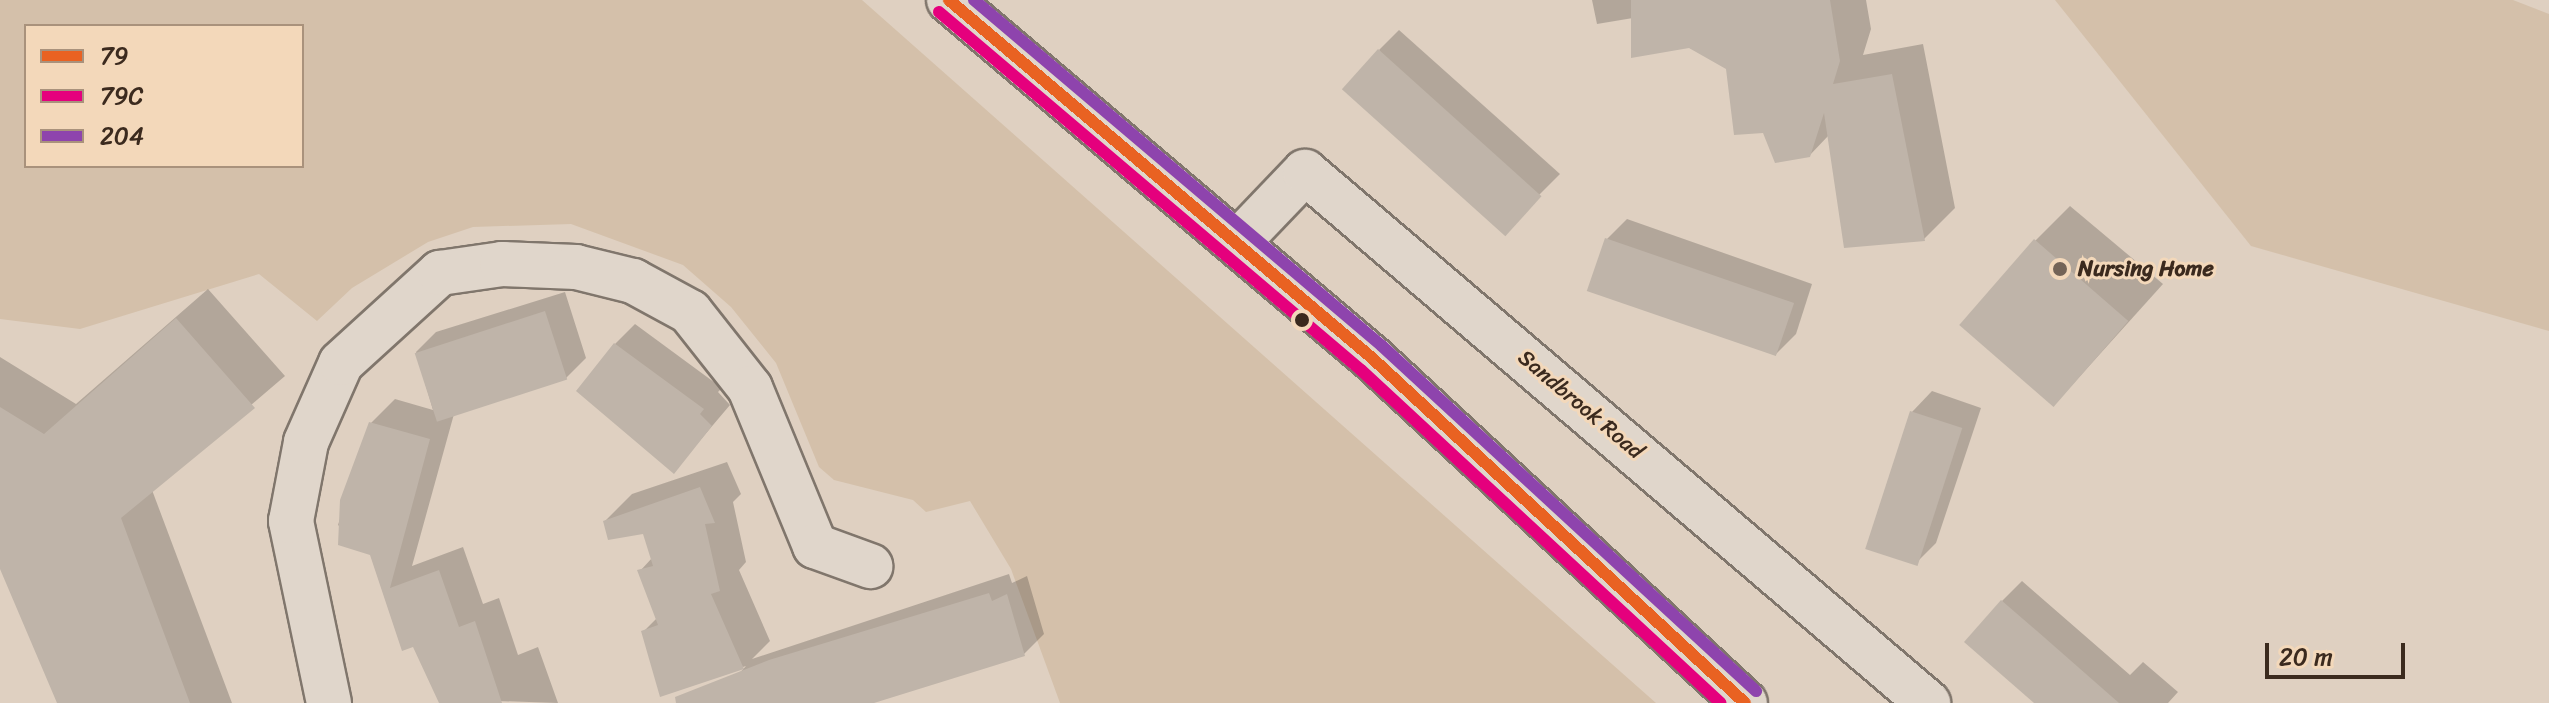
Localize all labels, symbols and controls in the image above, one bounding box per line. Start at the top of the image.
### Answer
legend [24,24,304,168]
text: 79 [100,35,128,77]
text: 79C [100,75,143,117]
text: 204 [100,115,144,157]
place label: Nursing Home [2078,256,2214,282]
marker: Nursing Home [2049,258,2071,280]
unlabelled marker [1294,312,1310,328]
street label: Sandbrook Road [1513,344,1649,464]
scale bar [2269,627,2409,677]
text: 20 m [2279,636,2333,678]

